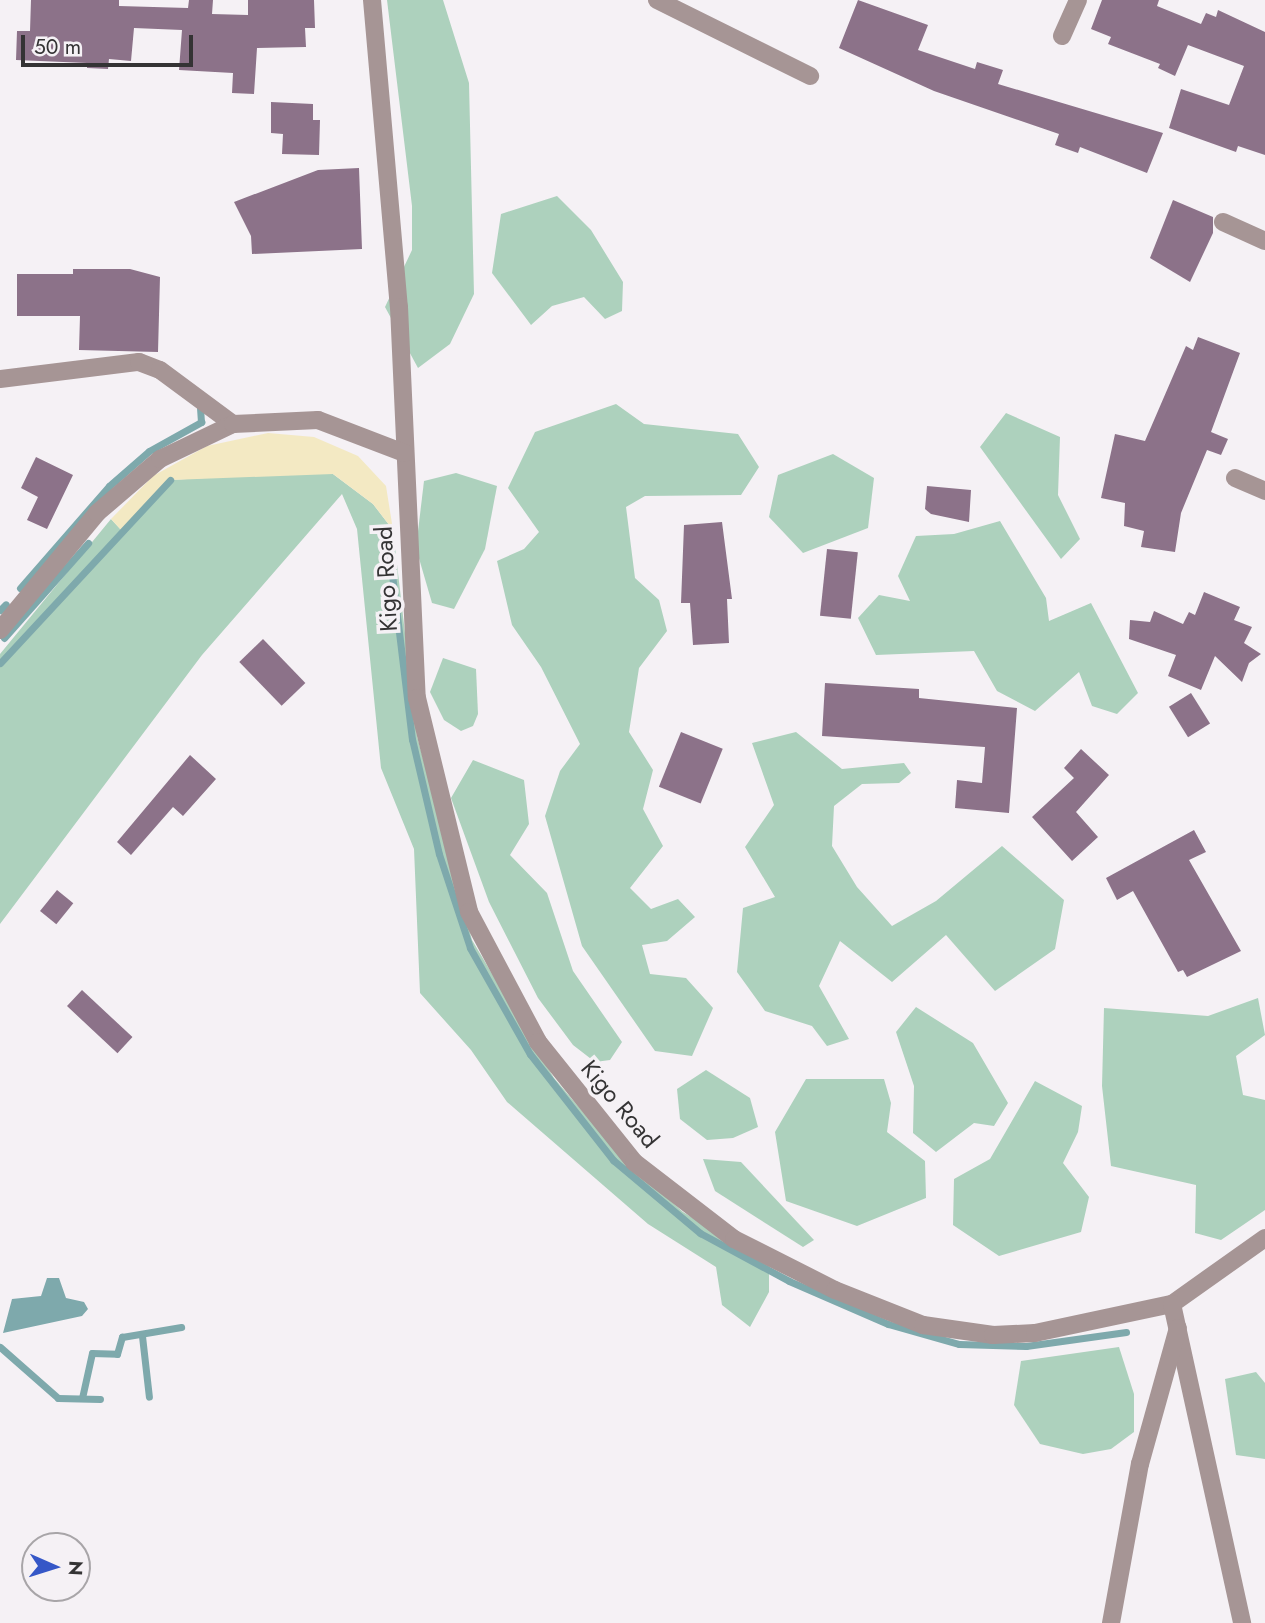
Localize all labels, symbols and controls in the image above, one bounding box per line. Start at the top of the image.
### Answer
scale bar [24,21,196,65]
text: 50 m [34,32,81,62]
street label: Kigo Road [369,526,403,632]
street label: Kigo Road [575,1054,665,1154]
north arrow [21,1532,91,1602]
text: N [62,1560,89,1576]

